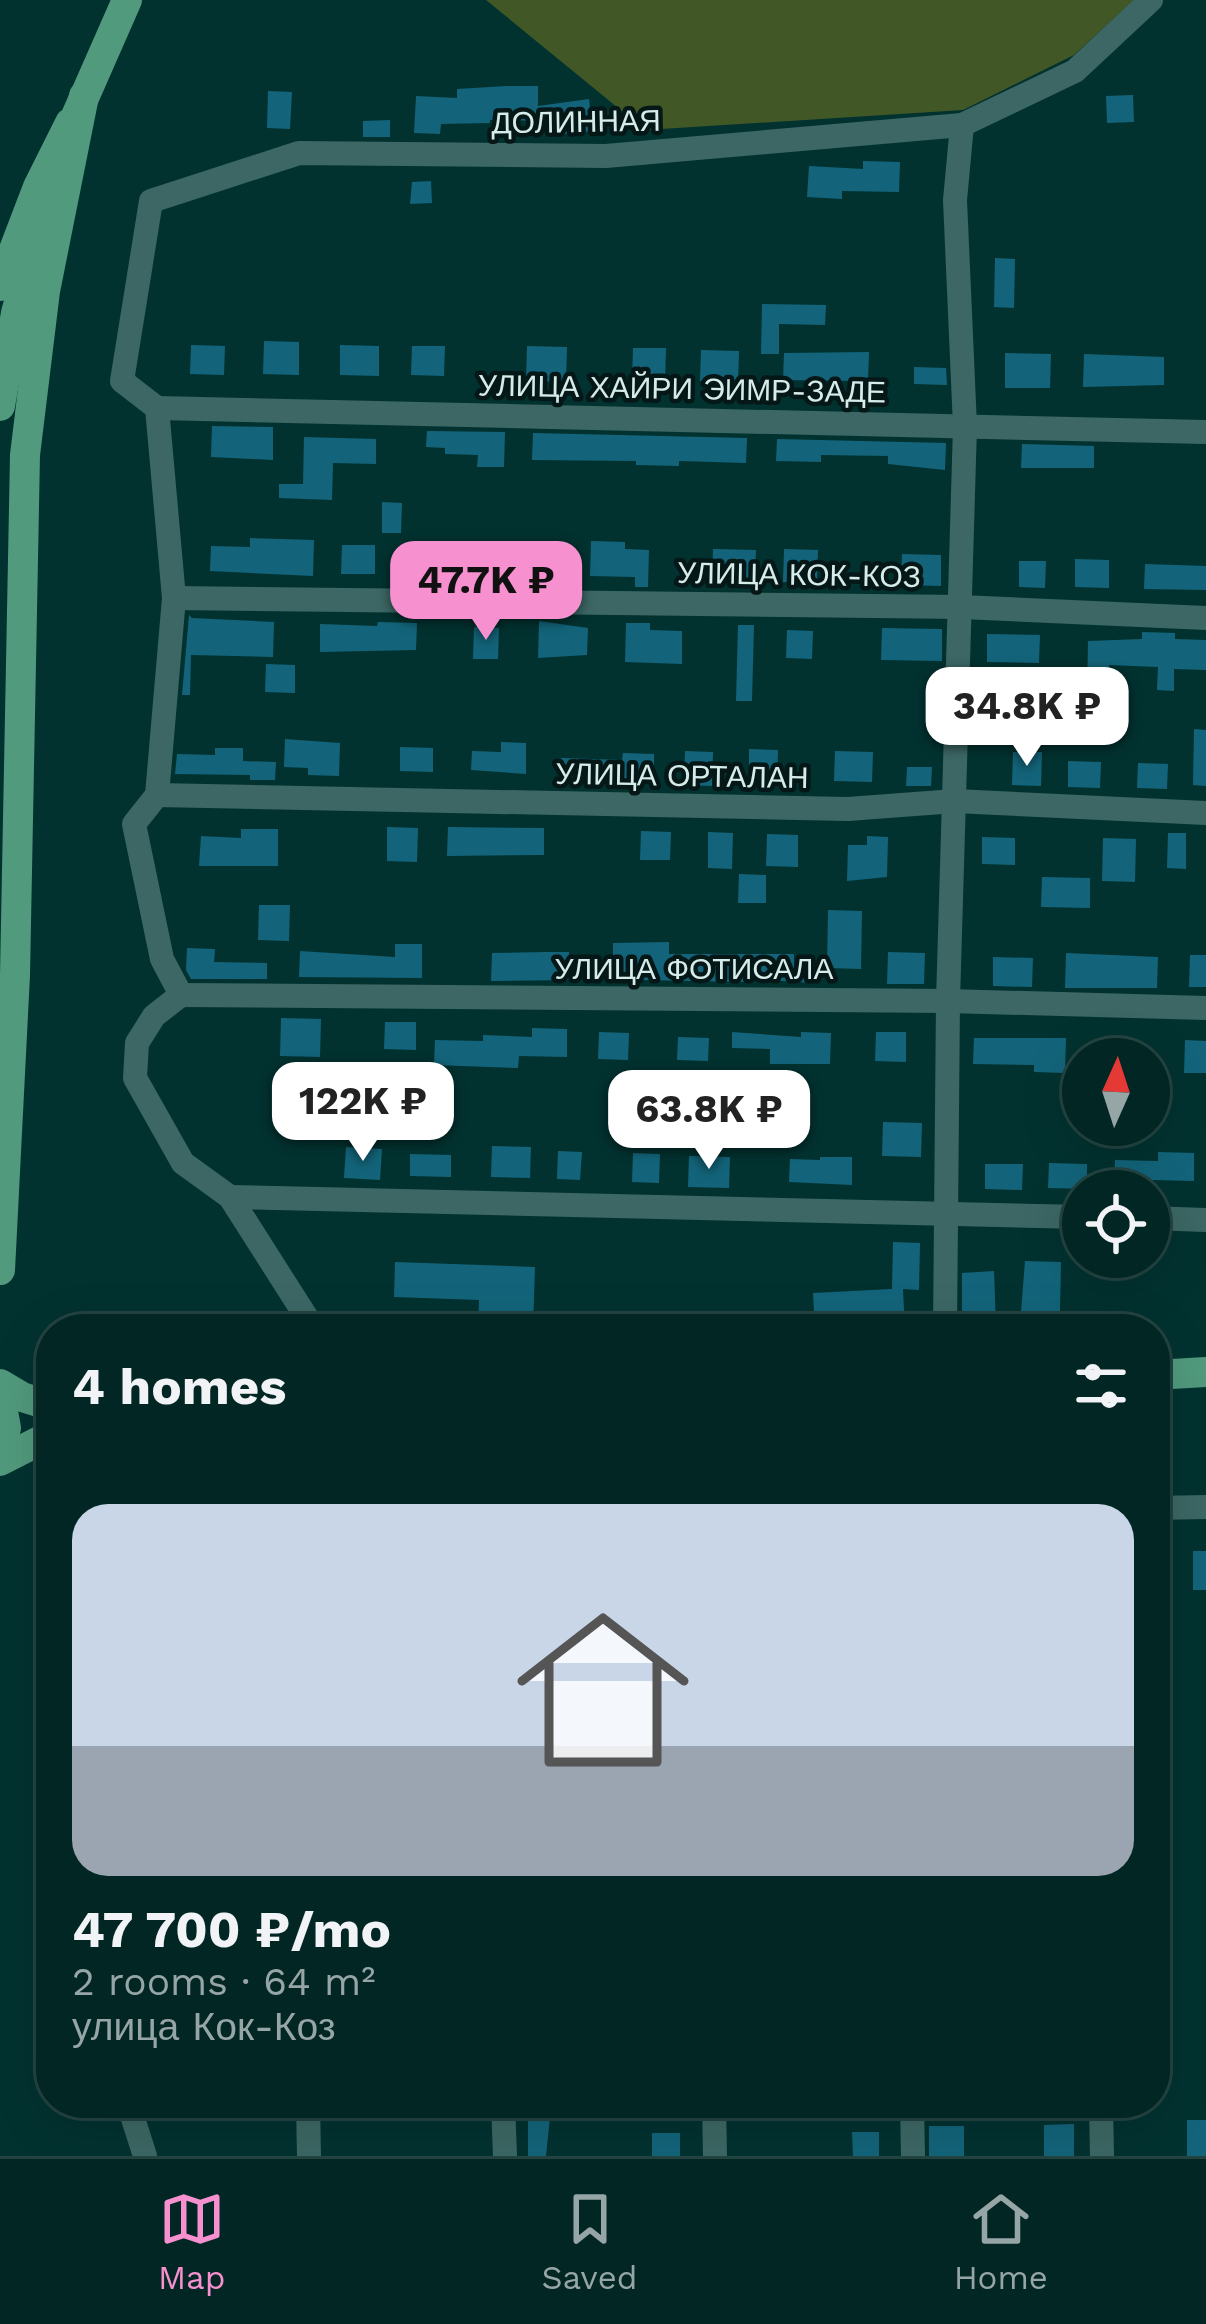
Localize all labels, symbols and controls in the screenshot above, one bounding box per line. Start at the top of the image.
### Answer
street label: ДОЛИННАЯ [491,103,661,140]
street label: УЛИЦА ХАЙРИ ЭИМР-ЗАДЕ [478,367,886,410]
pin: 47.7K ₽ [375,541,597,643]
street label: УЛИЦА КОК-КОЗ [677,555,921,594]
text: 47.7K ₽ [417,557,555,602]
pin: 34.8K ₽ [916,667,1138,769]
text: 34.8K ₽ [953,683,1101,728]
street label: УЛИЦА ОРТАЛАН [555,756,809,795]
street label: УЛИЦА ФОТИСАЛА [554,951,834,986]
north arrow [1062,1038,1170,1146]
map controls [1062,1038,1170,1278]
pin: 122K ₽ [265,1062,461,1164]
pin: 63.8K ₽ [598,1070,820,1172]
text: 122K ₽ [299,1078,427,1123]
text: 63.8K ₽ [635,1086,783,1131]
button: locate [1062,1170,1170,1278]
icon: filters [1068,1353,1134,1419]
text: 4 homes [72,1357,286,1416]
icon: home [495,1582,711,1798]
text: 47 700 ₽/mo [72,1900,391,1959]
text: 2 rooms · 64 m² [72,1959,376,2004]
text: улица Кок-Коз [72,2004,336,2049]
tab: Map [158,2186,225,2297]
tab: Saved [542,2186,637,2297]
tab: Home [954,2186,1048,2297]

